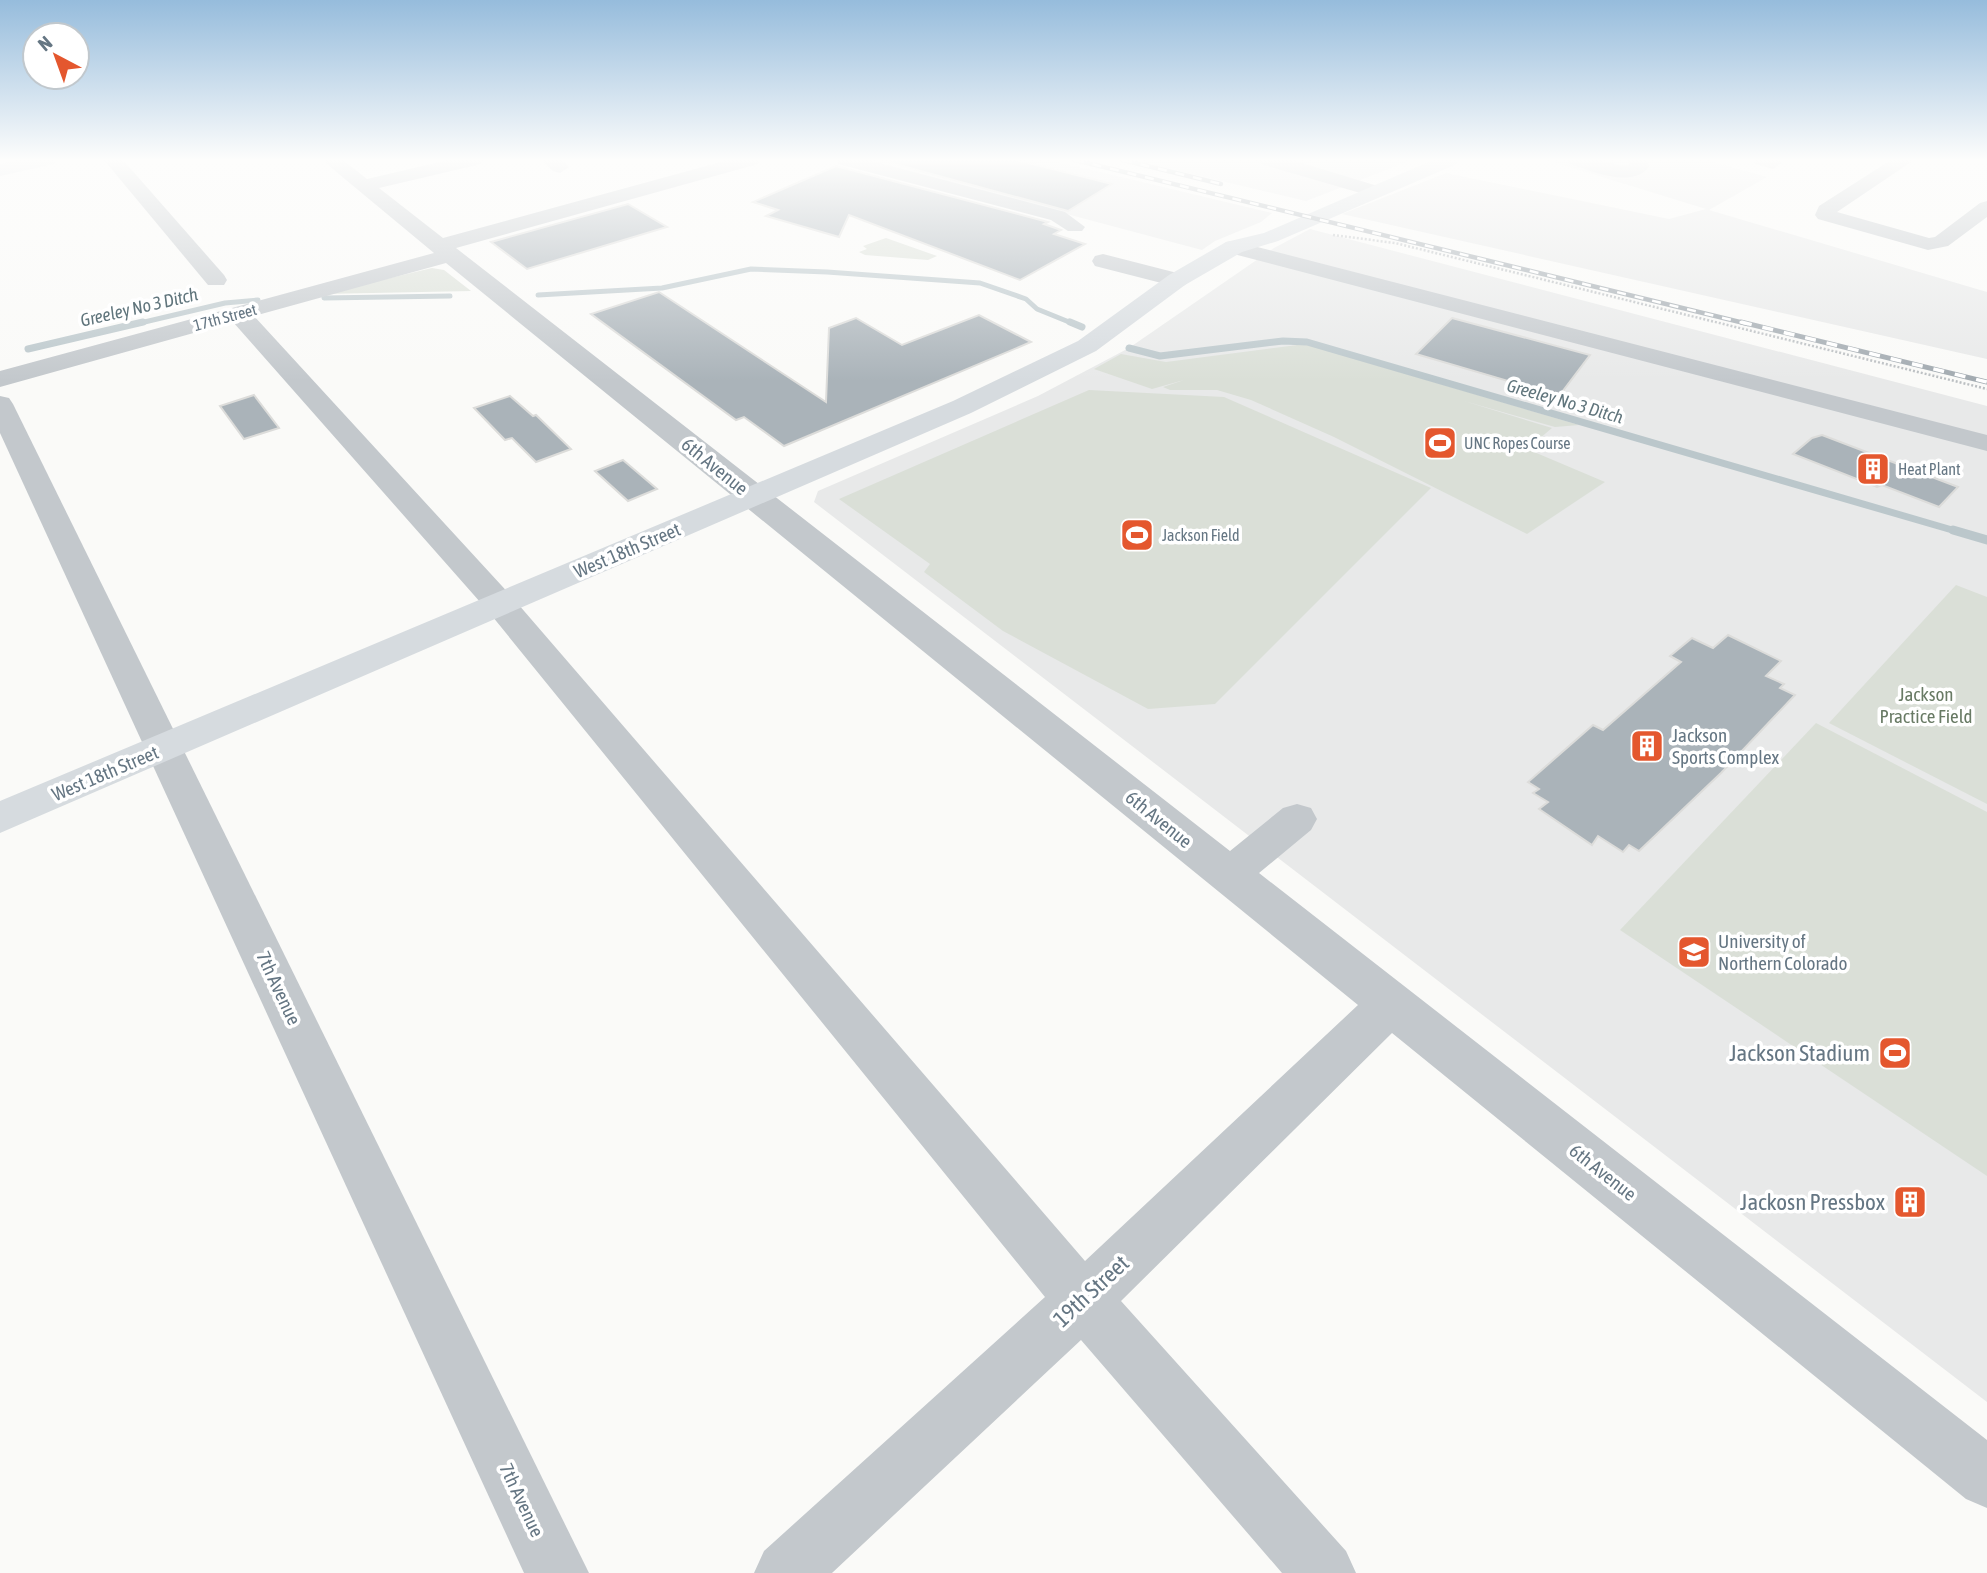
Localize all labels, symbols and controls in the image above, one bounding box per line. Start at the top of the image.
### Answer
north arrow [21,21,91,91]
text: N [33,31,56,55]
water label: Greeley No 3 Ditch [78,283,200,331]
street label: 17th Street [191,300,259,334]
water label: Greeley No 3 Ditch [1505,374,1626,428]
sports icon: UNC Ropes Course [1421,424,1459,462]
street label: 6th Avenue [677,433,753,499]
place label: UNC Ropes Course [1464,434,1571,453]
building icon: Heat Plant [1854,450,1892,488]
place label: Heat Plant [1898,460,1961,478]
sports icon: Jackson Field [1118,516,1156,554]
street label: West 18th Street [570,518,684,582]
place label: Jackson Field [1162,526,1240,544]
park label: Jackson Practice Field [1879,683,1973,727]
place label: Jackson Sports Complex [1672,724,1780,768]
building icon: Jackson Sports Complex [1628,727,1666,765]
street label: West 18th Street [48,741,162,805]
street label: 6th Avenue [1121,786,1197,852]
place label: University of Northern Colorado [1718,930,1848,974]
school or university icon: University of Northern Colorado [1675,933,1713,971]
street label: 7th Avenue [252,948,306,1028]
sports icon: Jackson Stadium [1876,1034,1914,1072]
place label: Jackson Stadium [1729,1040,1870,1066]
street label: 6th Avenue [1565,1139,1641,1205]
building icon: Jackosn Pressbox [1891,1183,1929,1221]
place label: Jackosn Pressbox [1740,1189,1885,1215]
street label: 19th Street [1048,1250,1134,1332]
street label: 7th Avenue [495,1460,549,1540]

